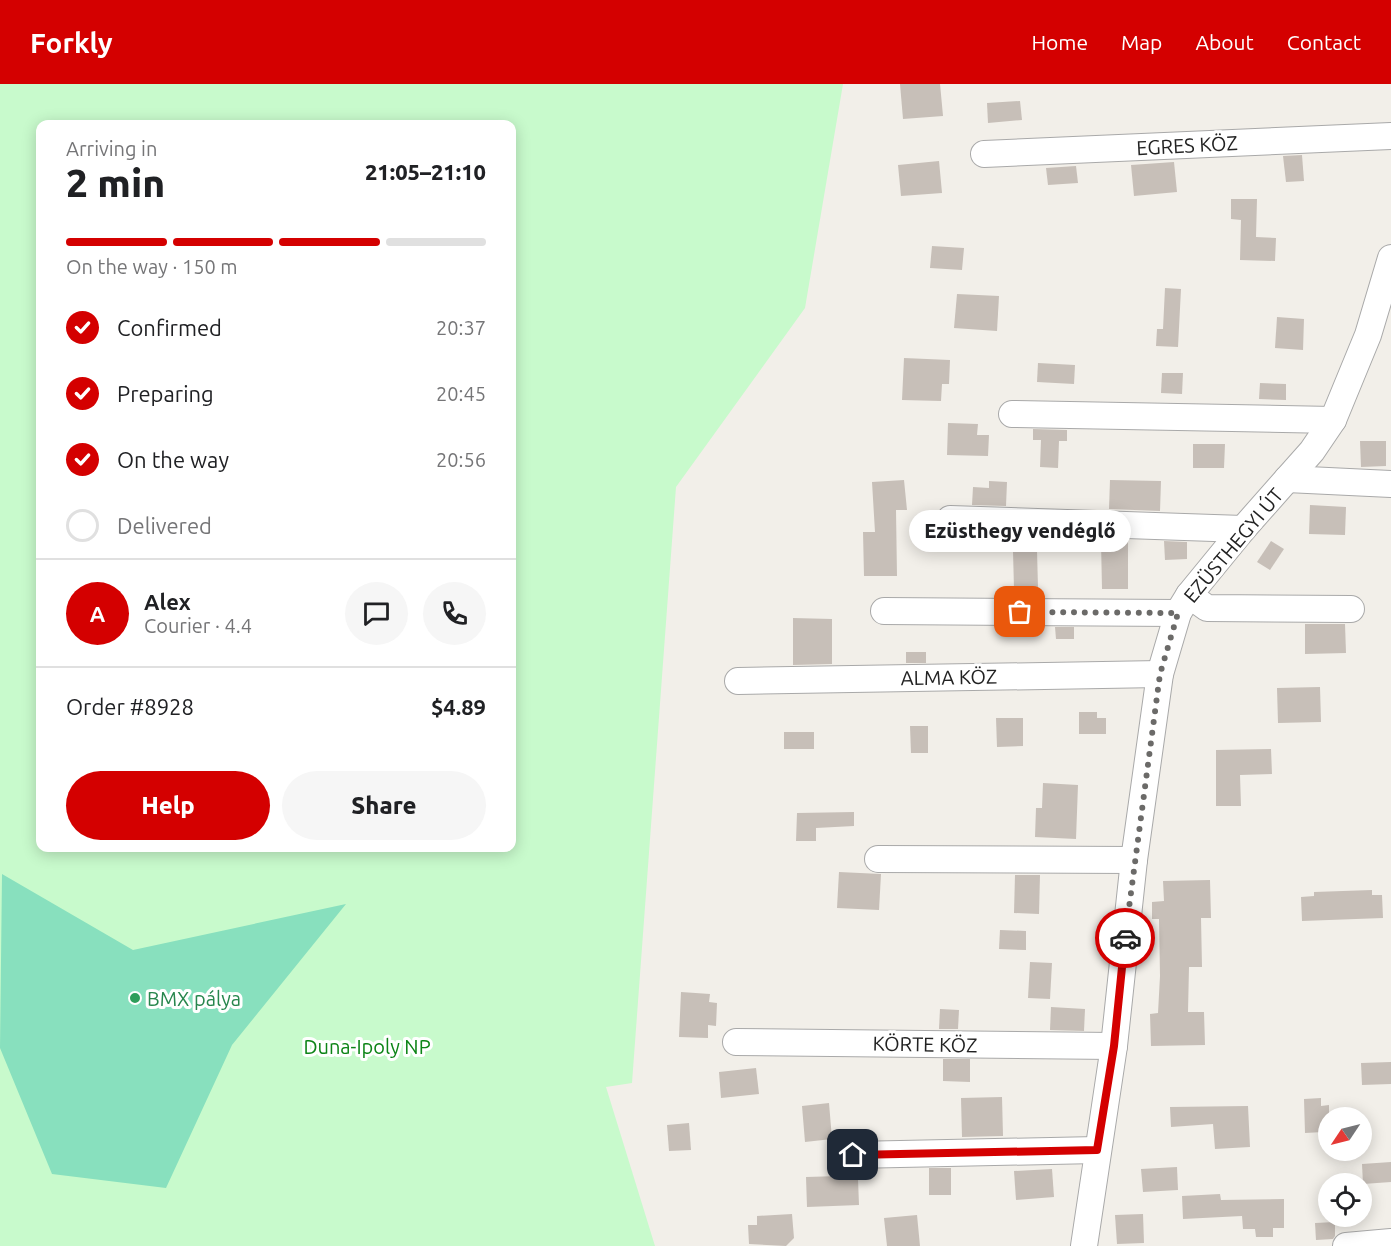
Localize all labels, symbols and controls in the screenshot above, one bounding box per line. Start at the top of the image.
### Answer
text: Forkly [30,27,113,58]
text: Home [1031,30,1088,54]
text: Map [1121,30,1162,54]
text: About [1195,30,1254,54]
text: Contact [1287,30,1361,54]
street label: EGRES KÖZ [1136,131,1238,159]
text: Arriving in [66,137,157,160]
text: 21:05–21:10 [365,159,486,184]
text: 2 min [66,161,165,204]
text: On the way · 150 m [66,255,238,278]
icon: check [66,311,99,344]
text: Confirmed [117,315,222,340]
text: 20:37 [436,316,486,339]
icon: check [66,377,99,410]
text: Preparing [117,381,214,406]
text: 20:45 [436,382,486,405]
icon: check [66,443,99,476]
text: On the way [117,447,229,472]
text: 20:56 [436,448,486,471]
street label: EZÜSTHEGYI ÚT [1179,483,1287,607]
callout: Ezüsthegy vendéglő [909,510,1131,552]
text: Delivered [117,513,212,538]
text: Ezüsthegy vendéglő [924,519,1116,542]
button: chat [345,582,408,645]
button: phone [423,582,486,645]
pin [994,586,1045,637]
text: Alex [144,589,191,614]
icon: bag [1003,595,1036,628]
text: A [90,601,105,626]
text: Courier · 4.4 [144,614,252,637]
street label: ALMA KÖZ [901,665,997,689]
text: Order #8928 [66,694,194,719]
text: $4.89 [431,694,486,719]
button: Help [66,771,270,840]
button: Share [282,771,486,840]
courier [1095,908,1155,968]
icon: car [1109,922,1142,955]
place label: BMX pálya [147,987,241,1010]
marker: BMX pálya [128,991,142,1005]
street label: KÖRTE KÖZ [872,1032,978,1056]
park label: Duna-Ipoly NP [303,1035,431,1058]
north arrow [1318,1107,1372,1161]
map controls [1318,1107,1372,1227]
pin [827,1129,878,1180]
icon: home [836,1138,869,1171]
button: locate [1318,1173,1372,1227]

